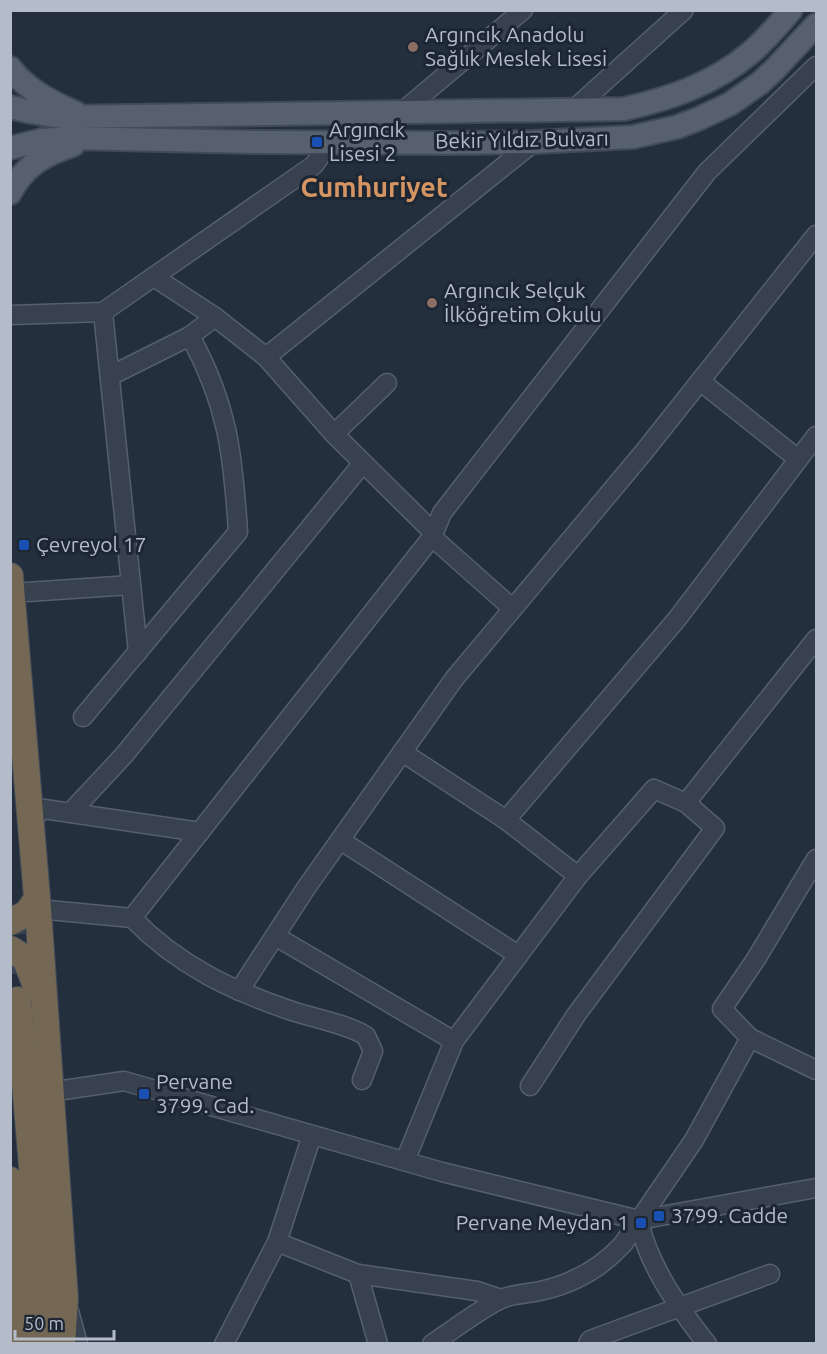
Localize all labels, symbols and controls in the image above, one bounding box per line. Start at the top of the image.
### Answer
place label: Argıncık Anadolu Sağlık Meslek Lisesi [425,22,607,70]
marker: Argıncık Anadolu Sağlık Meslek Lisesi [406,40,420,54]
place label: Argıncık Lisesi 2 [329,117,406,165]
street label: Bekir Yıldız Bulvarı [435,125,609,153]
marker: Argıncık Lisesi 2 [310,135,324,149]
district label: Cumhuriyet [300,172,448,202]
place label: Argıncık Selçuk İlköğretim Okulu [444,278,602,326]
marker: Argıncık Selçuk İlköğretim Okulu [425,296,439,310]
place label: Çevreyol 17 [36,532,147,556]
marker: Çevreyol 17 [17,538,31,552]
place label: Pervane 3799. Cad. [156,1069,255,1117]
marker: Pervane 3799. Cad. [137,1087,151,1101]
place label: 3799. Cadde [671,1203,788,1227]
marker: 3799. Cadde [652,1209,666,1223]
place label: Pervane Meydan 1 [456,1210,629,1234]
marker: Pervane Meydan 1 [634,1216,648,1230]
scale bar [15,1303,114,1341]
text: 50 m [24,1313,64,1333]

